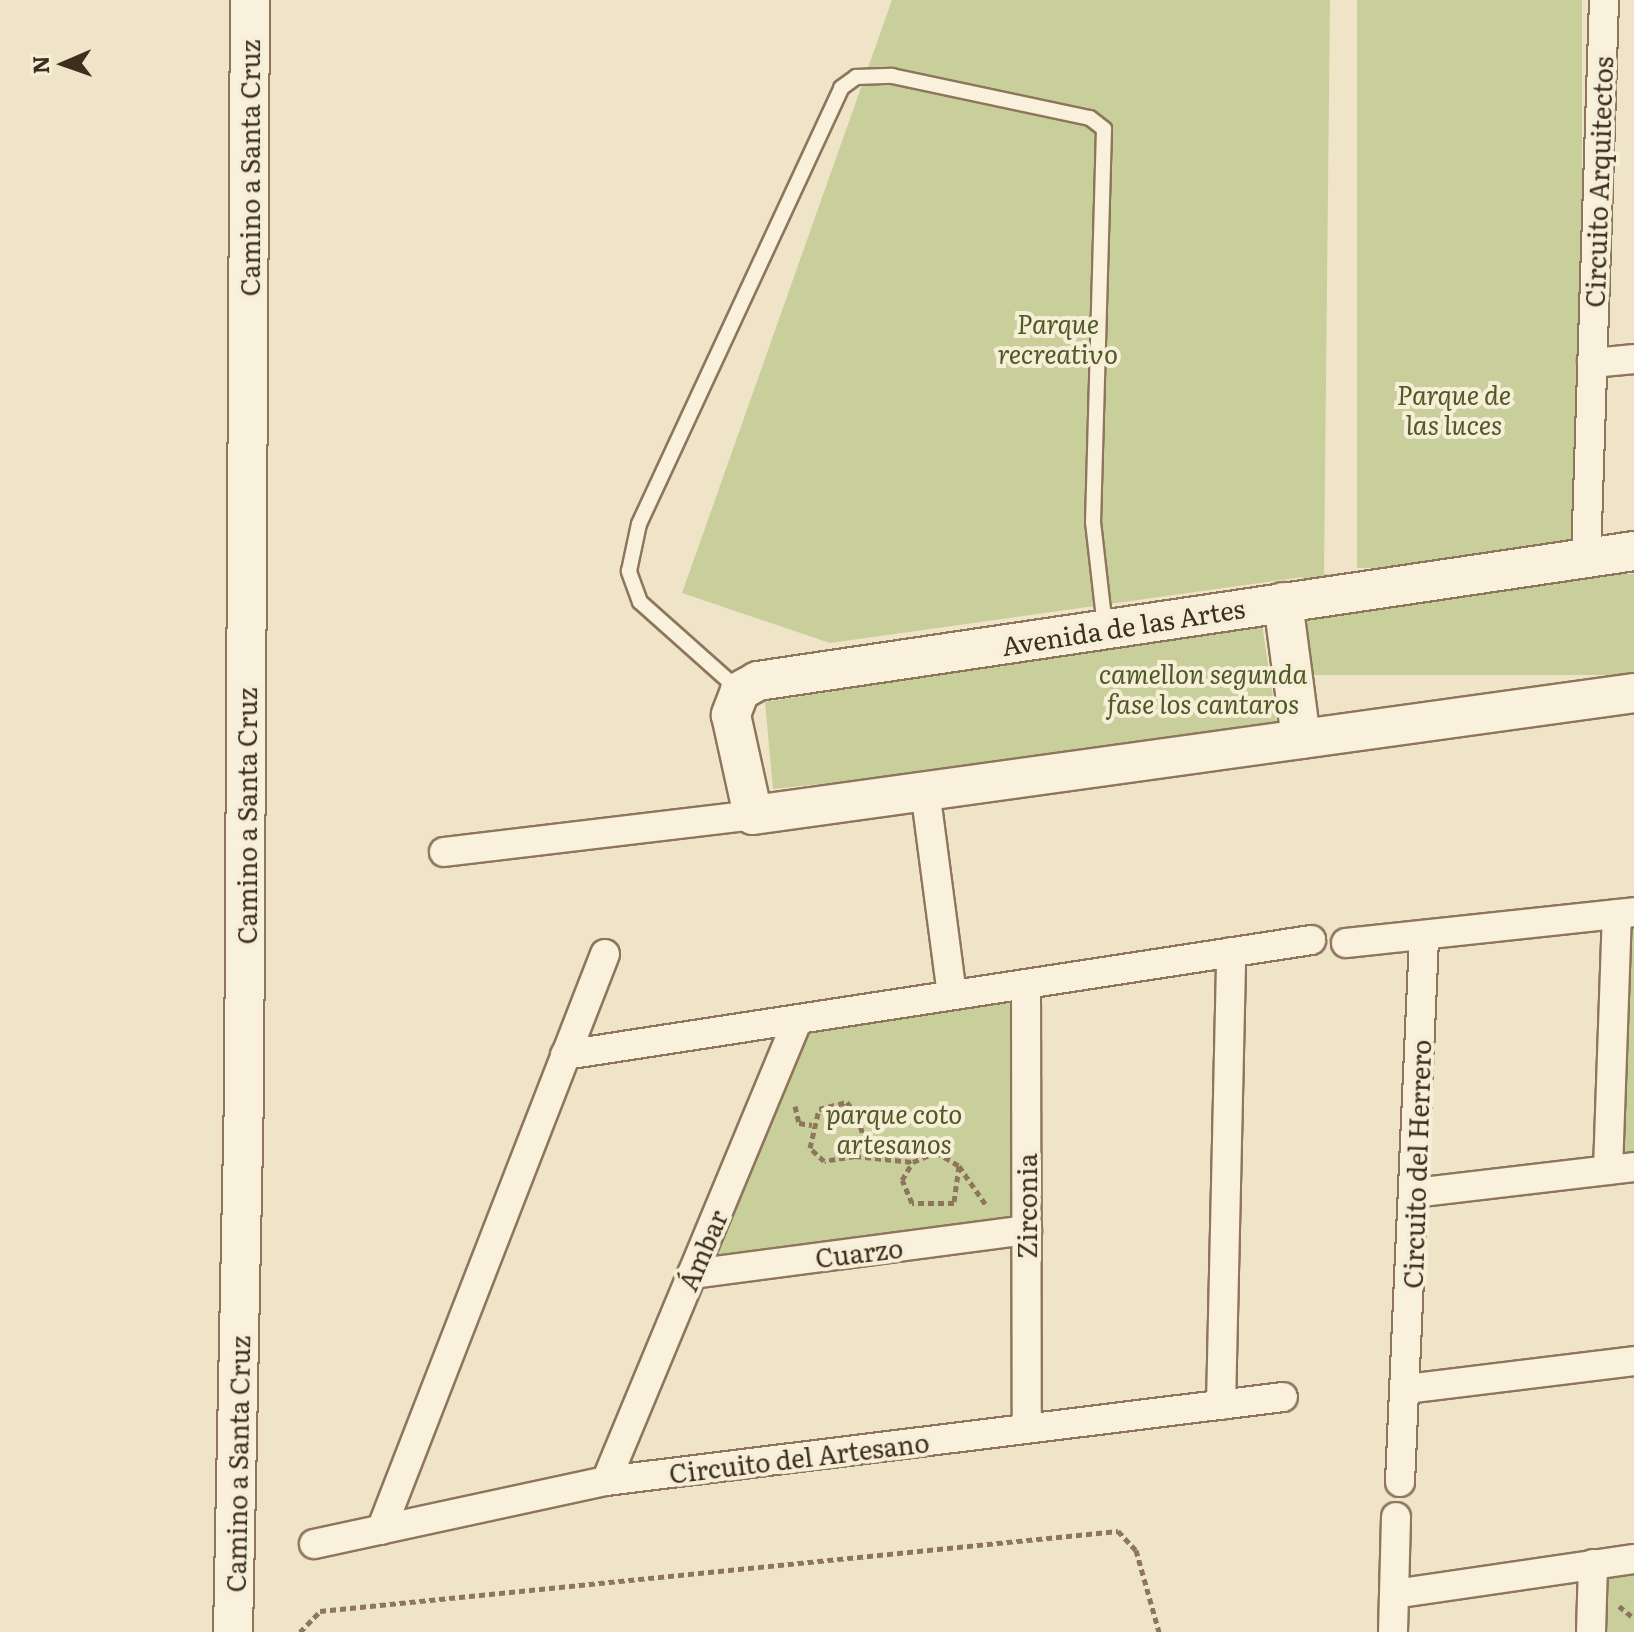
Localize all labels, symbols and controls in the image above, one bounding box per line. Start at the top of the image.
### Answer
north arrow [24,24,104,104]
street label: Camino a Santa Cruz [233,40,265,296]
text: N [23,55,56,75]
street label: Circuito Arquitectos [1578,56,1618,308]
park label: Parque recreativo [998,307,1118,368]
park label: Parque de las luces [1397,378,1511,440]
street label: Avenida de las Artes [999,591,1247,661]
park label: camellon segunda fase los cantaros [1099,657,1307,718]
street label: Camino a Santa Cruz [230,688,262,944]
street label: Circuito del Herrero [1396,1039,1436,1289]
park label: parque coto artesanos [826,1097,962,1158]
street label: Zirconia [1010,1153,1042,1259]
street label: Ámbar [671,1205,733,1295]
street label: Cuarzo [813,1231,905,1273]
street label: Camino a Santa Cruz [219,1335,255,1593]
street label: Circuito del Artesano [667,1426,931,1488]

